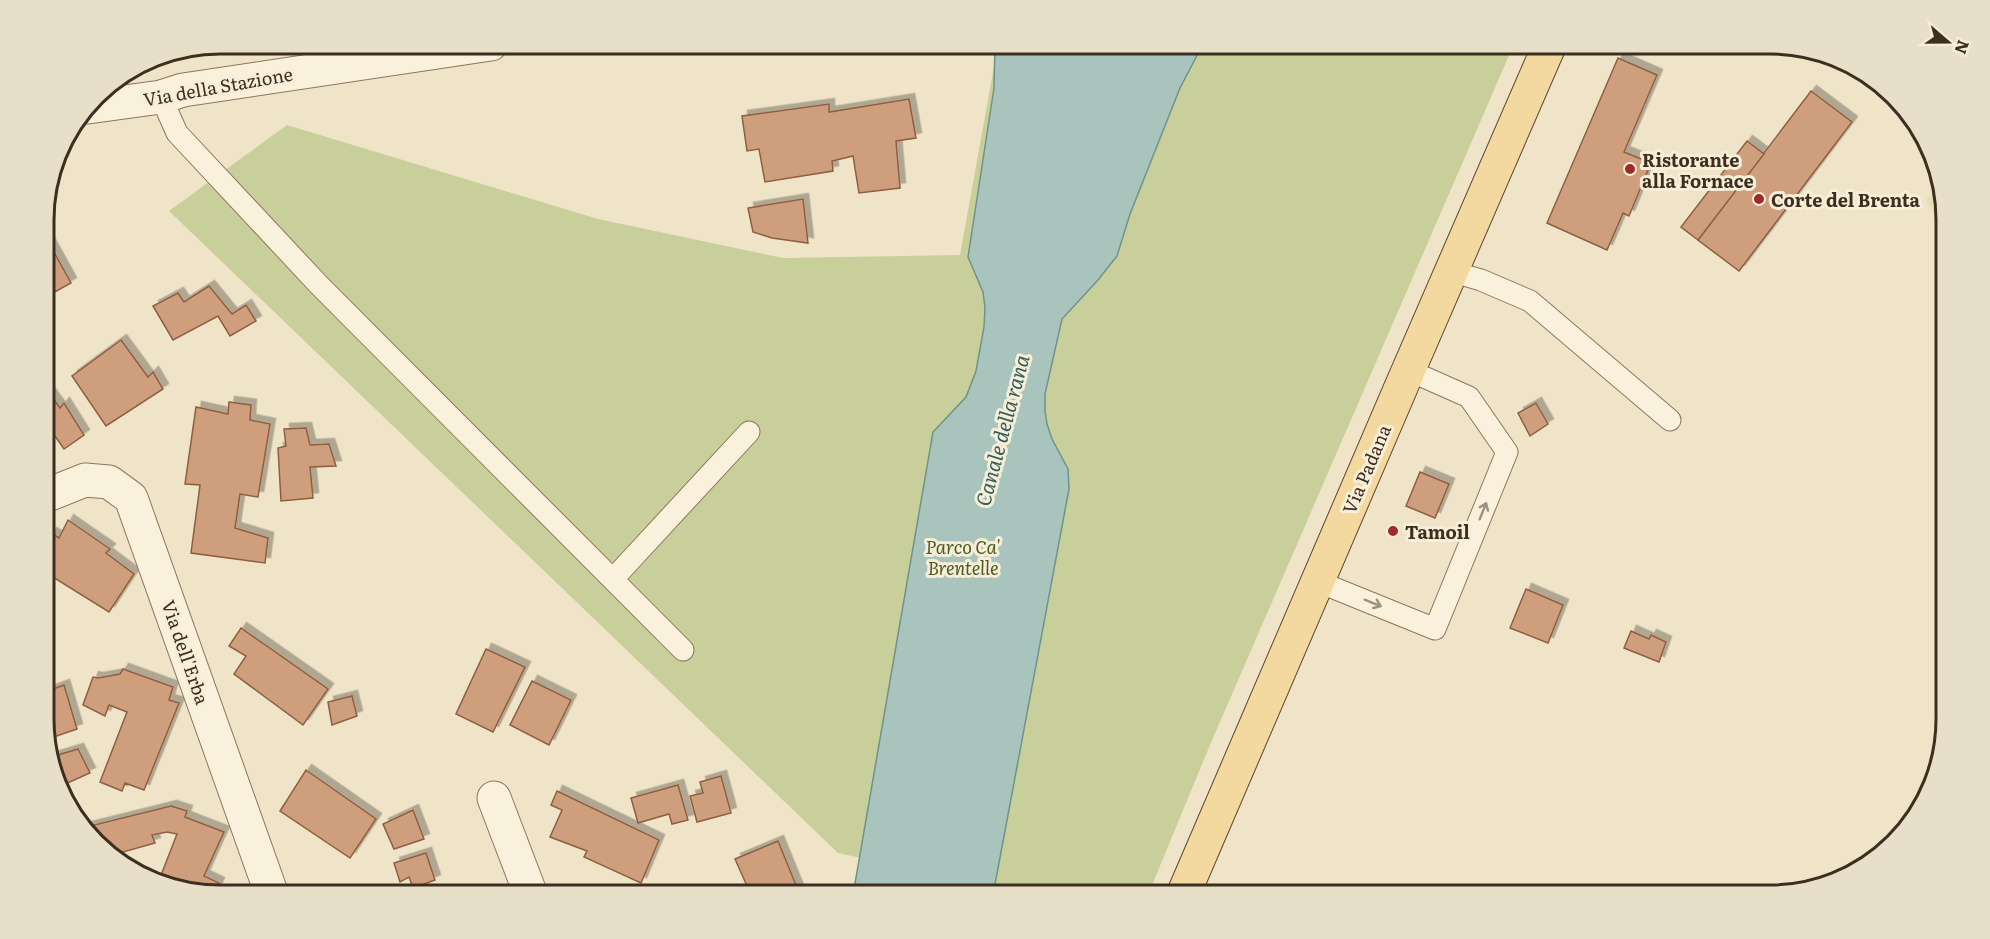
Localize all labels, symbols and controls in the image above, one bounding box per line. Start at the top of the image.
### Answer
north arrow [1918,12,1978,72]
text: N [1949,37,1977,58]
street label: Via della Stazione [141,60,295,112]
place label: Ristorante alla Fornace [1642,146,1754,194]
marker: Ristorante alla Fornace [1623,162,1637,176]
place label: Corte del Brenta [1771,186,1921,213]
marker: Corte del Brenta [1752,192,1766,206]
water label: Canale della rana [966,350,1036,509]
street label: Via Padana [1335,420,1397,518]
one-way arrow [1478,502,1489,520]
place label: Tamoil [1405,518,1470,545]
marker: Tamoil [1386,524,1400,538]
park label: Parco Ca' Brentelle [925,533,1001,581]
street label: Via dell'Erba [156,596,217,708]
one-way arrow [1363,598,1382,609]

